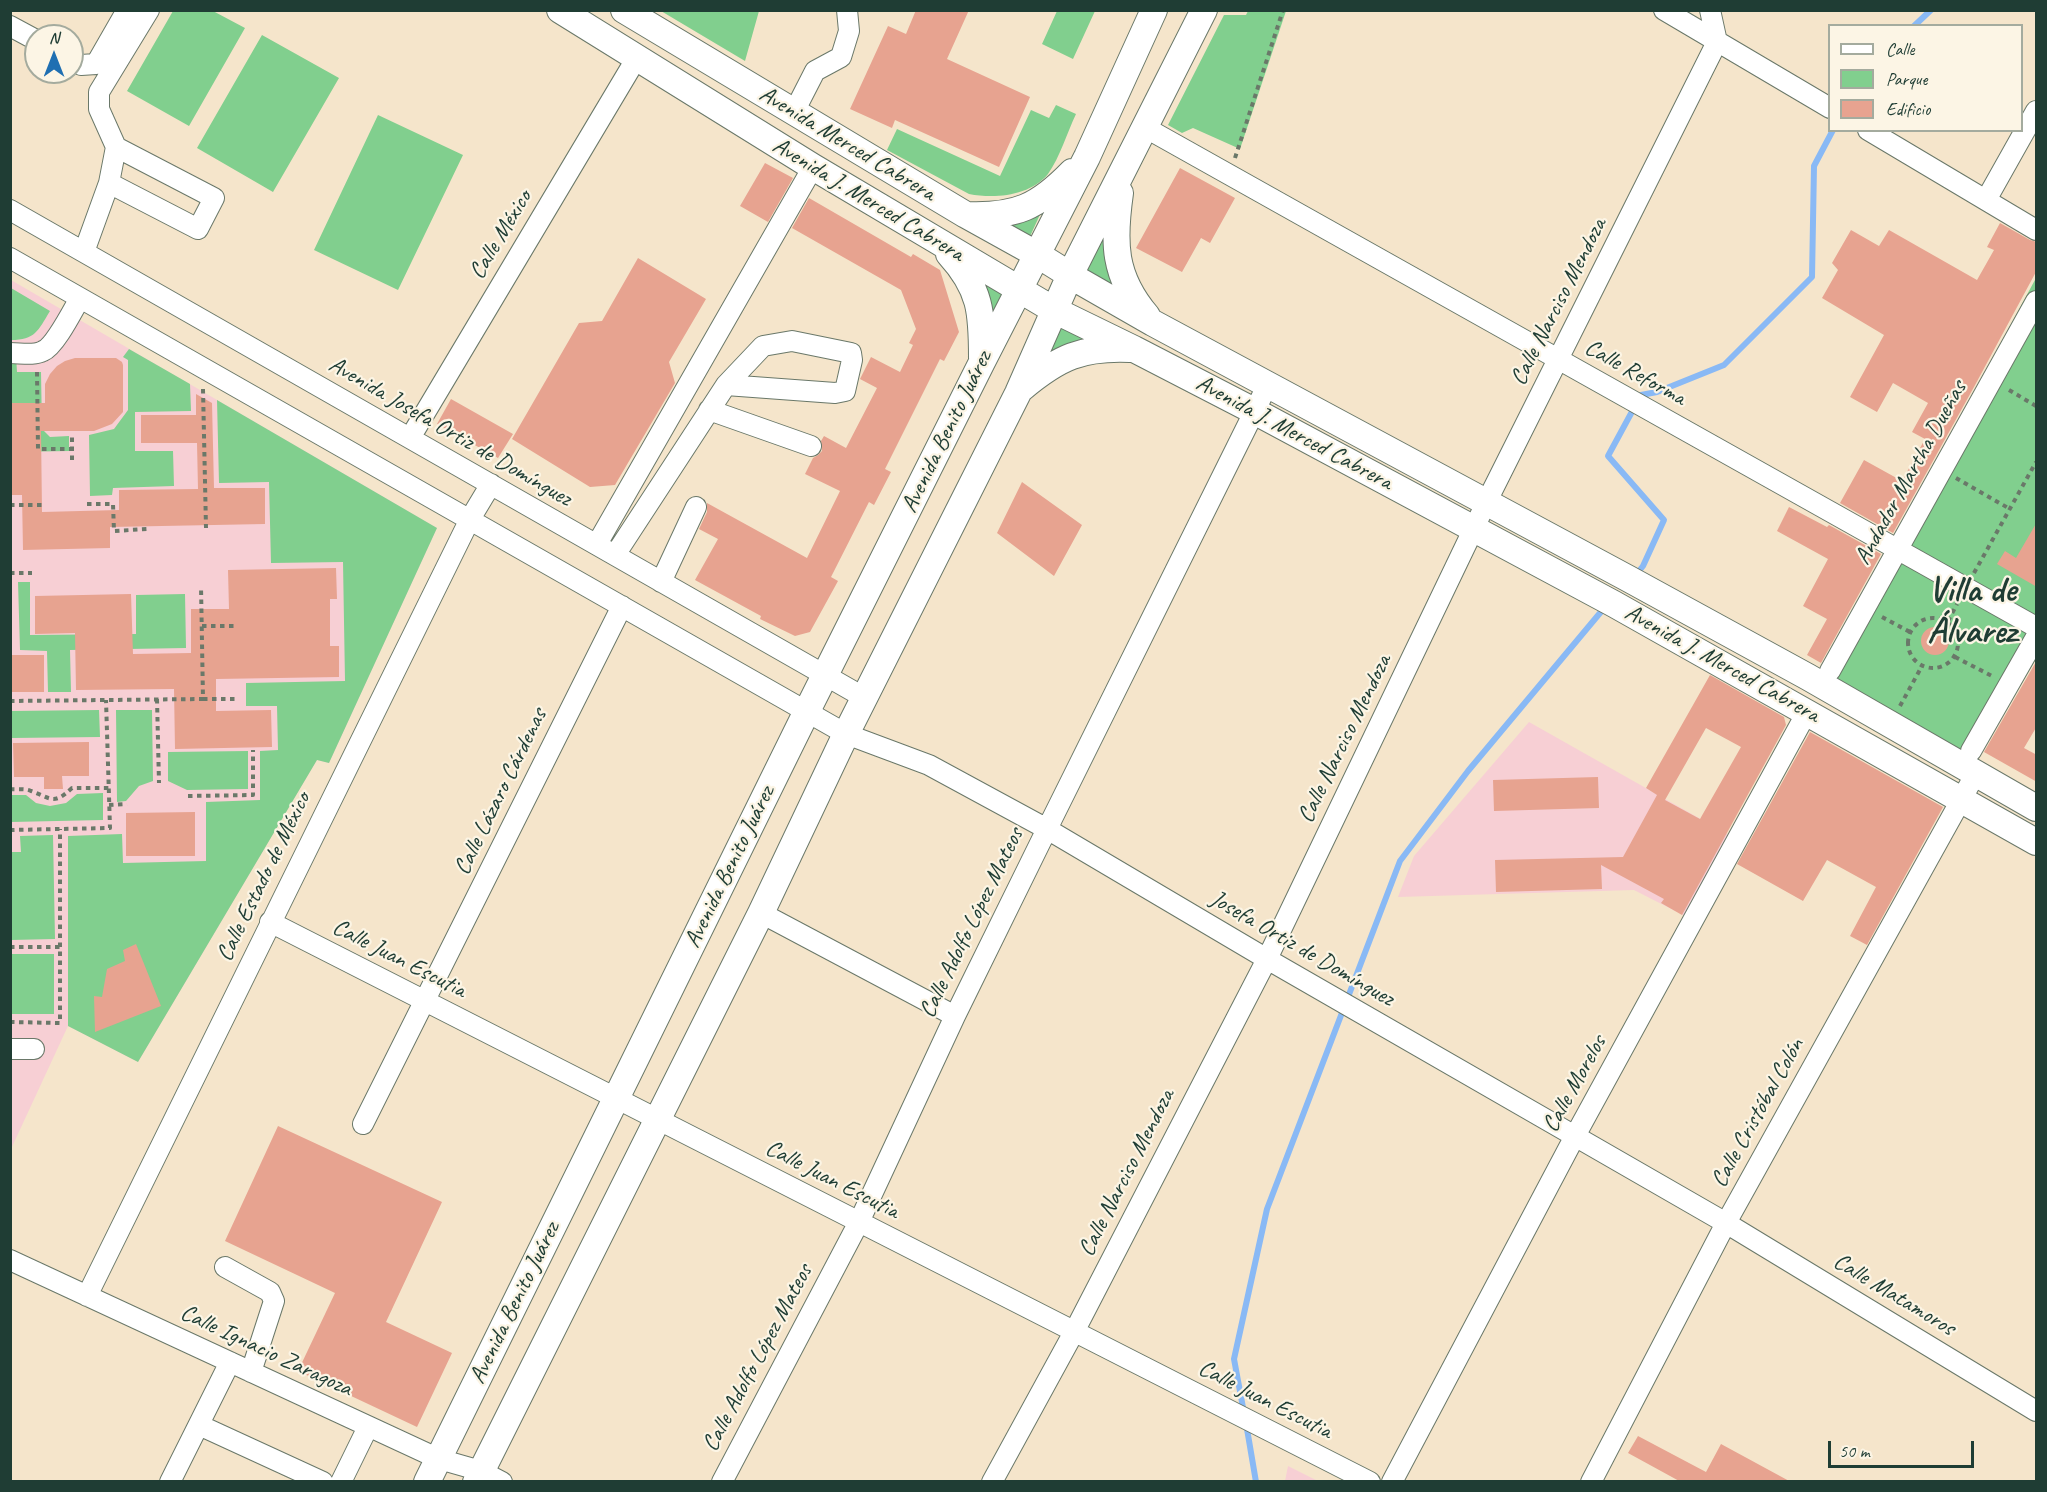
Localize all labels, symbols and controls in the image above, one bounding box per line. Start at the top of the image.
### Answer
north arrow [24,24,84,84]
legend [1828,24,2023,132]
text: N [49,28,59,48]
text: Calle [1886,38,1914,60]
text: Parque [1886,68,1927,90]
street label: Avenida Merced Cabrera [754,80,940,208]
text: Edificio [1886,98,1930,120]
street label: Avenida J. Merced Cabrera [767,131,969,269]
street label: Calle México [463,185,539,285]
street label: Calle Narciso Mendoza [1504,214,1614,390]
street label: Calle Reforma [1579,333,1691,413]
street label: Avenida Benito Juárez [895,347,999,517]
street label: Avenida Josefa Ortiz de Domínguez [323,351,577,513]
street label: Avenida J. Merced Cabrera [1191,369,1397,497]
street label: Andador Martha Dueñas [1849,376,1973,570]
district label: Villa de Álvarez [1928,570,2016,655]
street label: Avenida J. Merced Cabrera [1620,598,1824,730]
street label: Calle Narciso Mendoza [1292,650,1398,828]
street label: Calle Lázaro Cárdenas [448,704,554,880]
street label: Avenida Benito Juárez [678,782,782,952]
street label: Calle Estado de México [211,788,317,966]
street label: Calle Adolfo López Mateos [913,823,1031,1023]
street label: Josefa Ortiz de Domínguez [1205,885,1399,1013]
street label: Calle Juan Escutia [327,913,471,1005]
street label: Calle Morelos [1537,1030,1613,1138]
street label: Calle Cristóbal Colón [1705,1033,1811,1193]
street label: Calle Narciso Mendoza [1072,1085,1182,1261]
street label: Calle Juan Escutia [760,1134,904,1226]
street label: Avenida Benito Juárez [463,1218,567,1388]
street label: Calle Matamoros [1828,1247,1960,1343]
street label: Calle Adolfo López Mateos [696,1259,820,1457]
street label: Calle Ignacio Zaragoza [176,1299,356,1403]
street label: Calle Juan Escutia [1193,1354,1337,1446]
scale bar [1831,1429,1976,1467]
text: 50 m [1839,1440,1870,1462]

